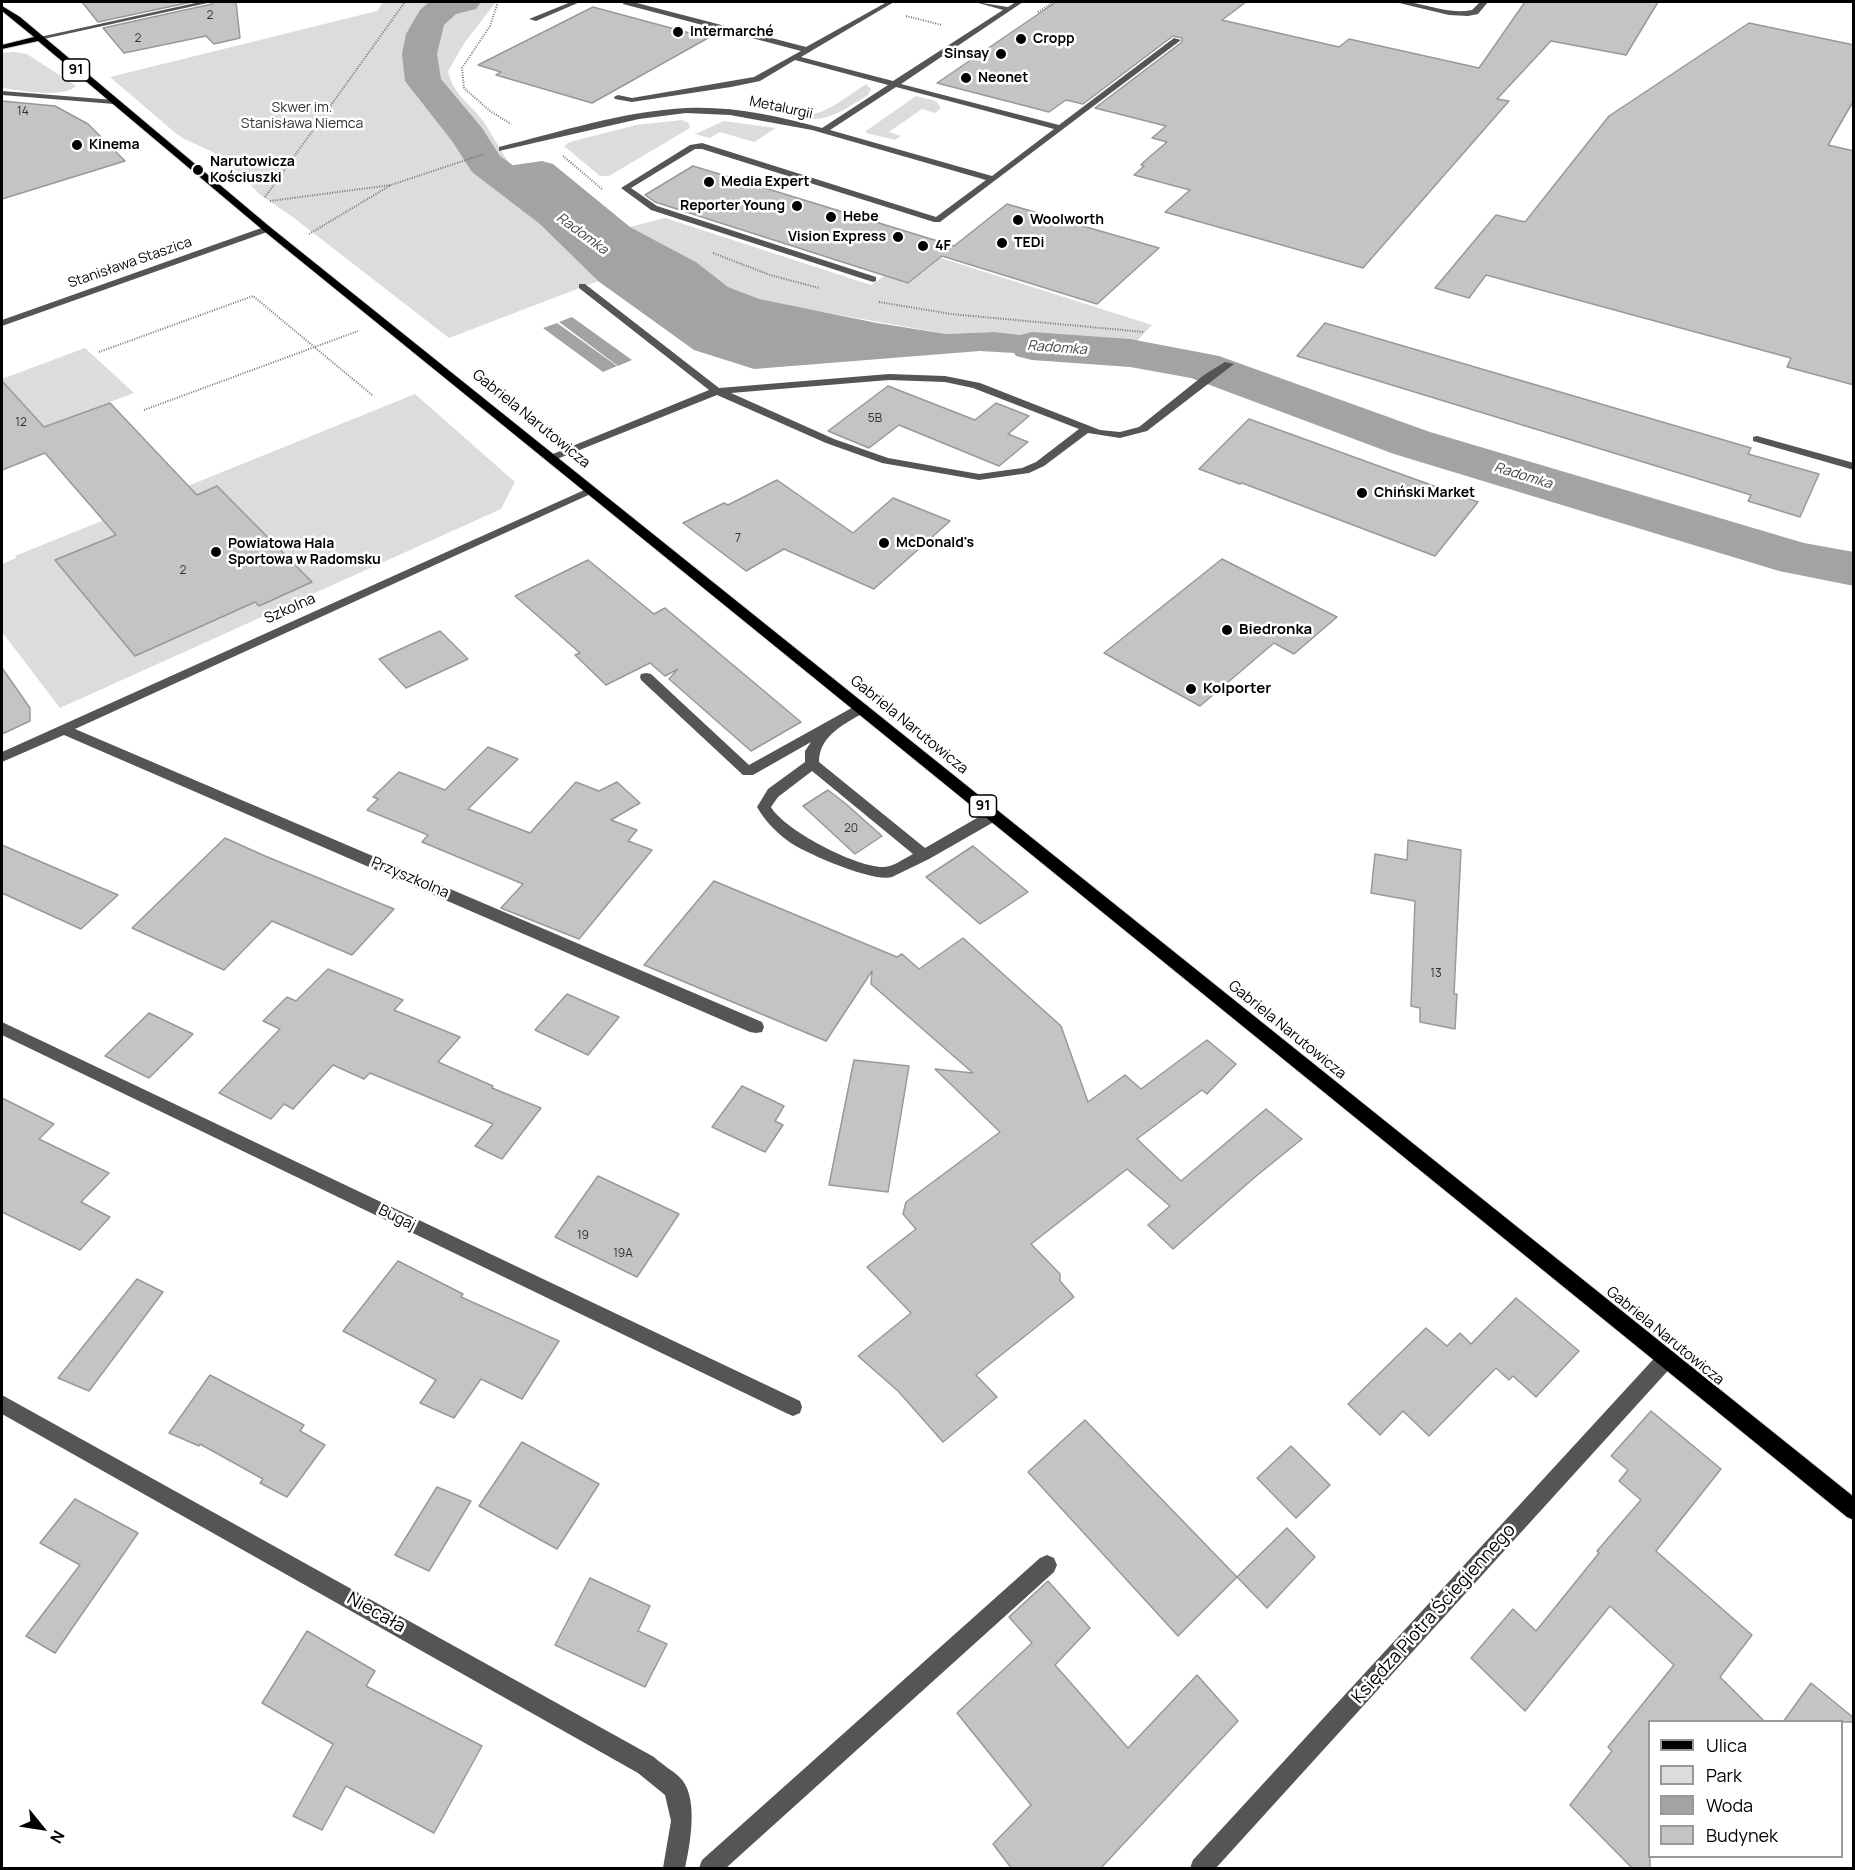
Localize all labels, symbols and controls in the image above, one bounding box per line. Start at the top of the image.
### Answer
house number: 2 [207,9,213,23]
place label: Intermarché [690,24,774,40]
marker: Intermarché [671,25,685,39]
place label: Cropp [1033,31,1075,47]
house number: 2 [135,32,141,46]
marker: Cropp [1014,32,1028,46]
place label: Sinsay [944,46,989,62]
marker: Sinsay [994,47,1008,61]
road number: 91 [62,59,90,81]
place label: Neonet [978,70,1028,86]
marker: Neonet [959,71,973,85]
street label: Metalurgii [748,93,814,123]
park label: Skwer im. Stanisława Niemca [241,100,363,132]
house number: 14 [17,105,29,119]
place label: Kinema [89,137,139,153]
marker: Kinema [70,138,84,152]
place label: Narutowicza Kościuszki [210,154,295,186]
marker: Narutowicza Kościuszki [191,163,205,177]
place label: Media Expert [721,174,809,190]
marker: Media Expert [702,175,716,189]
place label: Reporter Young [680,198,785,214]
marker: Reporter Young [790,199,804,213]
place label: Hebe [843,209,879,225]
water label: Radomka [553,210,611,258]
marker: Hebe [824,210,838,224]
place label: Woolworth [1030,212,1104,228]
marker: Woolworth [1011,213,1025,227]
place label: Vision Express [788,229,886,245]
marker: Vision Express [891,230,905,244]
street label: Stanisława Staszica [66,234,194,292]
place label: TEDi [1014,235,1044,251]
marker: TEDi [995,236,1009,250]
place label: 4F [935,238,951,254]
marker: 4F [916,239,930,253]
water label: Radomka [1027,338,1087,358]
street label: Gabriela Narutowicza [468,366,594,472]
house number: 5B [868,412,882,426]
house number: 12 [15,416,27,430]
water label: Radomka [1492,459,1554,493]
place label: Chiński Market [1374,485,1475,501]
marker: Chiński Market [1355,486,1369,500]
house number: 7 [735,532,741,546]
place label: McDonald's [896,535,974,551]
place label: Powiatowa Hala Sportowa w Radomsku [228,536,381,568]
marker: McDonald's [877,536,891,550]
marker: Powiatowa Hala Sportowa w Radomsku [209,545,223,559]
house number: 2 [180,564,186,578]
street label: Szkolna [262,590,318,628]
place label: Biedronka [1239,621,1312,639]
marker: Biedronka [1220,623,1234,637]
street label: Gabriela Narutowicza [846,672,972,778]
place label: Kolporter [1203,680,1271,698]
marker: Kolporter [1184,682,1198,696]
road number: 91 [970,795,996,817]
house number: 20 [844,822,858,836]
street label: Przyszkolna [368,854,452,902]
house number: 13 [1430,967,1442,981]
street label: Gabriela Narutowicza [1224,977,1350,1083]
street label: Bugaj [375,1201,419,1235]
house number: 19 [577,1229,589,1243]
house number: 19A [613,1247,633,1261]
street label: Gabriela Narutowicza [1602,1283,1728,1389]
street label: Księdza Piotra Ściegiennego [1348,1520,1520,1708]
street label: Niecała [343,1588,409,1638]
legend [1648,1720,1843,1858]
text: Ulica [1706,1733,1747,1757]
text: Park [1706,1763,1742,1787]
text: Woda [1706,1793,1753,1817]
north arrow [12,1798,72,1858]
text: Budynek [1706,1823,1778,1847]
text: N [45,1827,70,1847]

